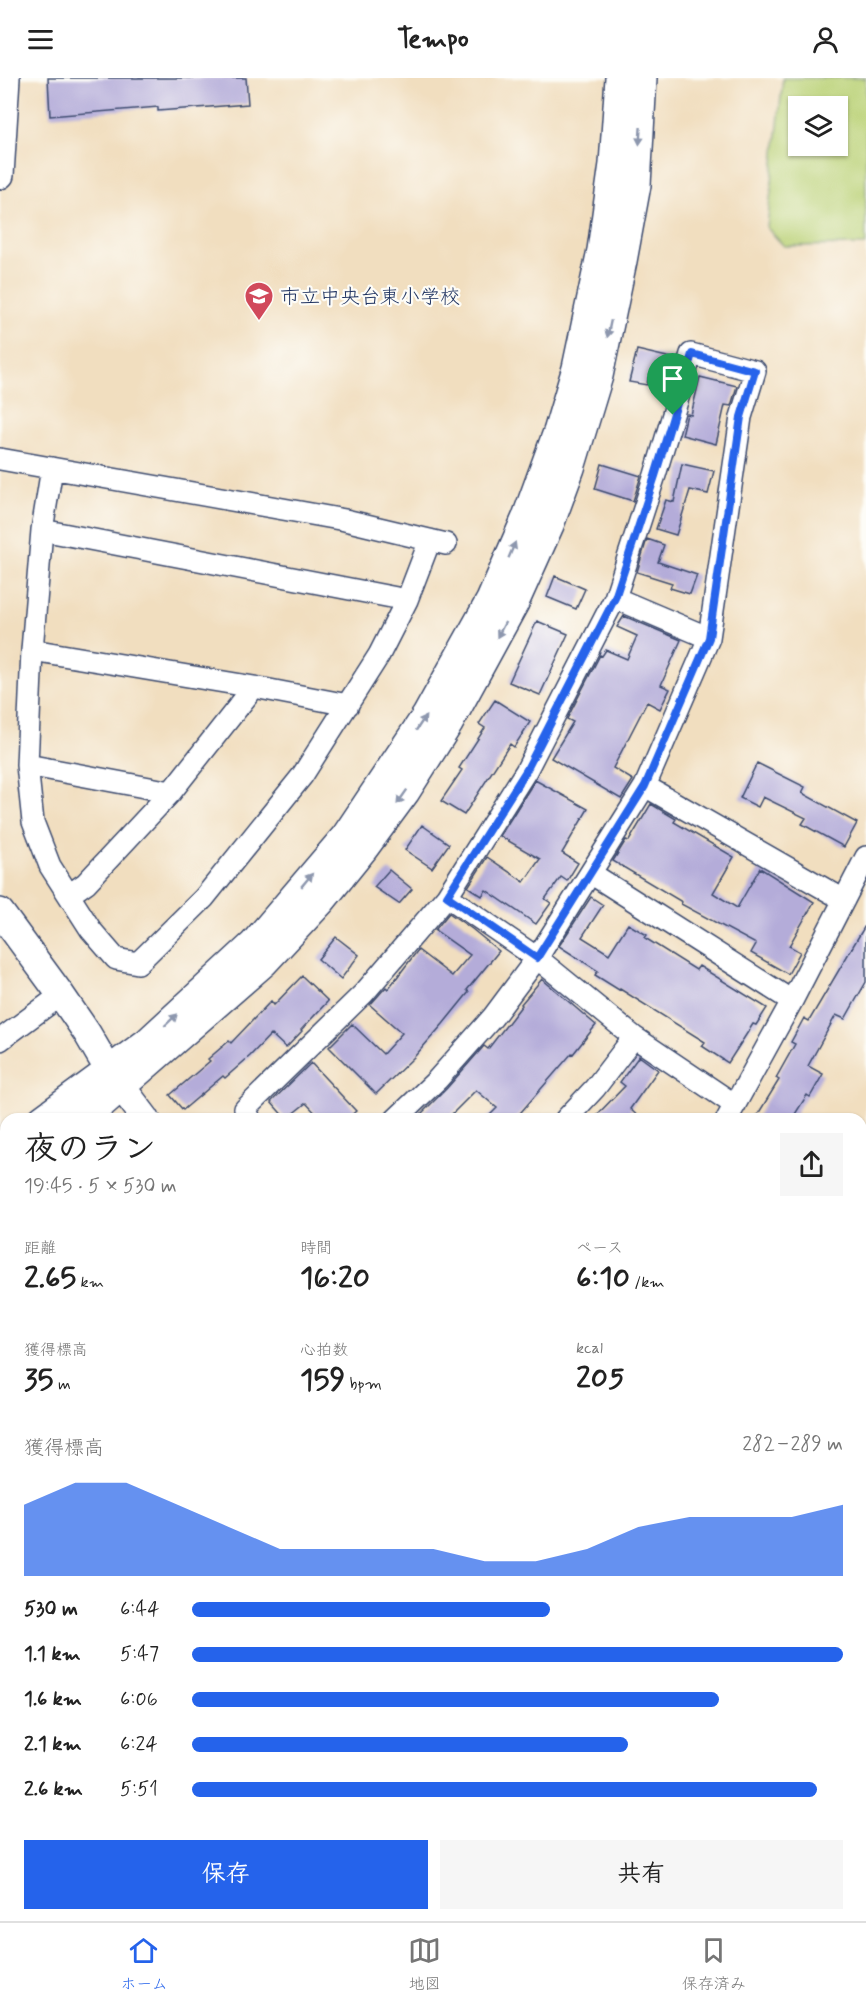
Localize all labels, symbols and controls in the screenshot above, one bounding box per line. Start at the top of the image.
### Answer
text: Tempo [397,22,469,57]
icon: menu [24,23,57,56]
icon: person [809,23,842,56]
map controls [788,96,848,156]
button: layers [788,96,848,156]
one-way arrow [635,127,644,146]
school or university icon: 市立中央台東小学校 [243,280,275,322]
place label: 市立中央台東小学校 [280,284,460,311]
one-way arrow [604,319,613,338]
pin [647,353,698,415]
icon: arrive [656,362,689,395]
one-way arrow [507,541,517,559]
one-way arrow [496,621,506,638]
one-way arrow [415,715,427,731]
one-way arrow [396,789,408,805]
one-way arrow [300,873,313,888]
one-way arrow [164,1013,179,1027]
text: 夜のラン [24,1128,156,1172]
button: share [780,1133,843,1196]
text: 19:45 · 5 × 530 m [24,1173,177,1200]
text: 距離 [24,1238,56,1259]
text: 時間 [300,1238,332,1259]
text: ペース [576,1238,623,1259]
text: 2.65 [24,1259,76,1298]
text: 16:20 [300,1259,370,1298]
text: 6:10 [576,1259,630,1298]
text: km [76,1272,104,1293]
text: /km [630,1272,665,1293]
text: kcal [576,1338,603,1359]
text: 獲得標高 [24,1340,88,1361]
text: 心拍数 [300,1340,348,1361]
text: 205 [576,1359,625,1398]
text: 35 [24,1361,54,1400]
text: 159 [300,1361,345,1400]
text: m [54,1374,71,1395]
text: bpm [345,1374,382,1395]
text: 282–289 m [742,1431,843,1458]
text: 獲得標高 [24,1435,104,1462]
text: 530 m [24,1596,78,1623]
text: 6:44 [120,1596,159,1623]
text: 1.1 km [24,1641,81,1668]
text: 5:47 [120,1641,159,1668]
text: 1.6 km [24,1686,82,1713]
text: 6:06 [120,1686,158,1713]
text: 2.1 km [24,1731,81,1758]
text: 6:24 [120,1731,158,1758]
text: 2.6 km [24,1776,83,1803]
text: 5:51 [120,1776,158,1803]
button: 保存 [24,1840,428,1909]
button: 共有 [440,1840,843,1909]
tab: ホーム [120,1934,168,1995]
tab: 地図 [408,1934,441,1995]
tab: 保存済み [682,1934,746,1995]

